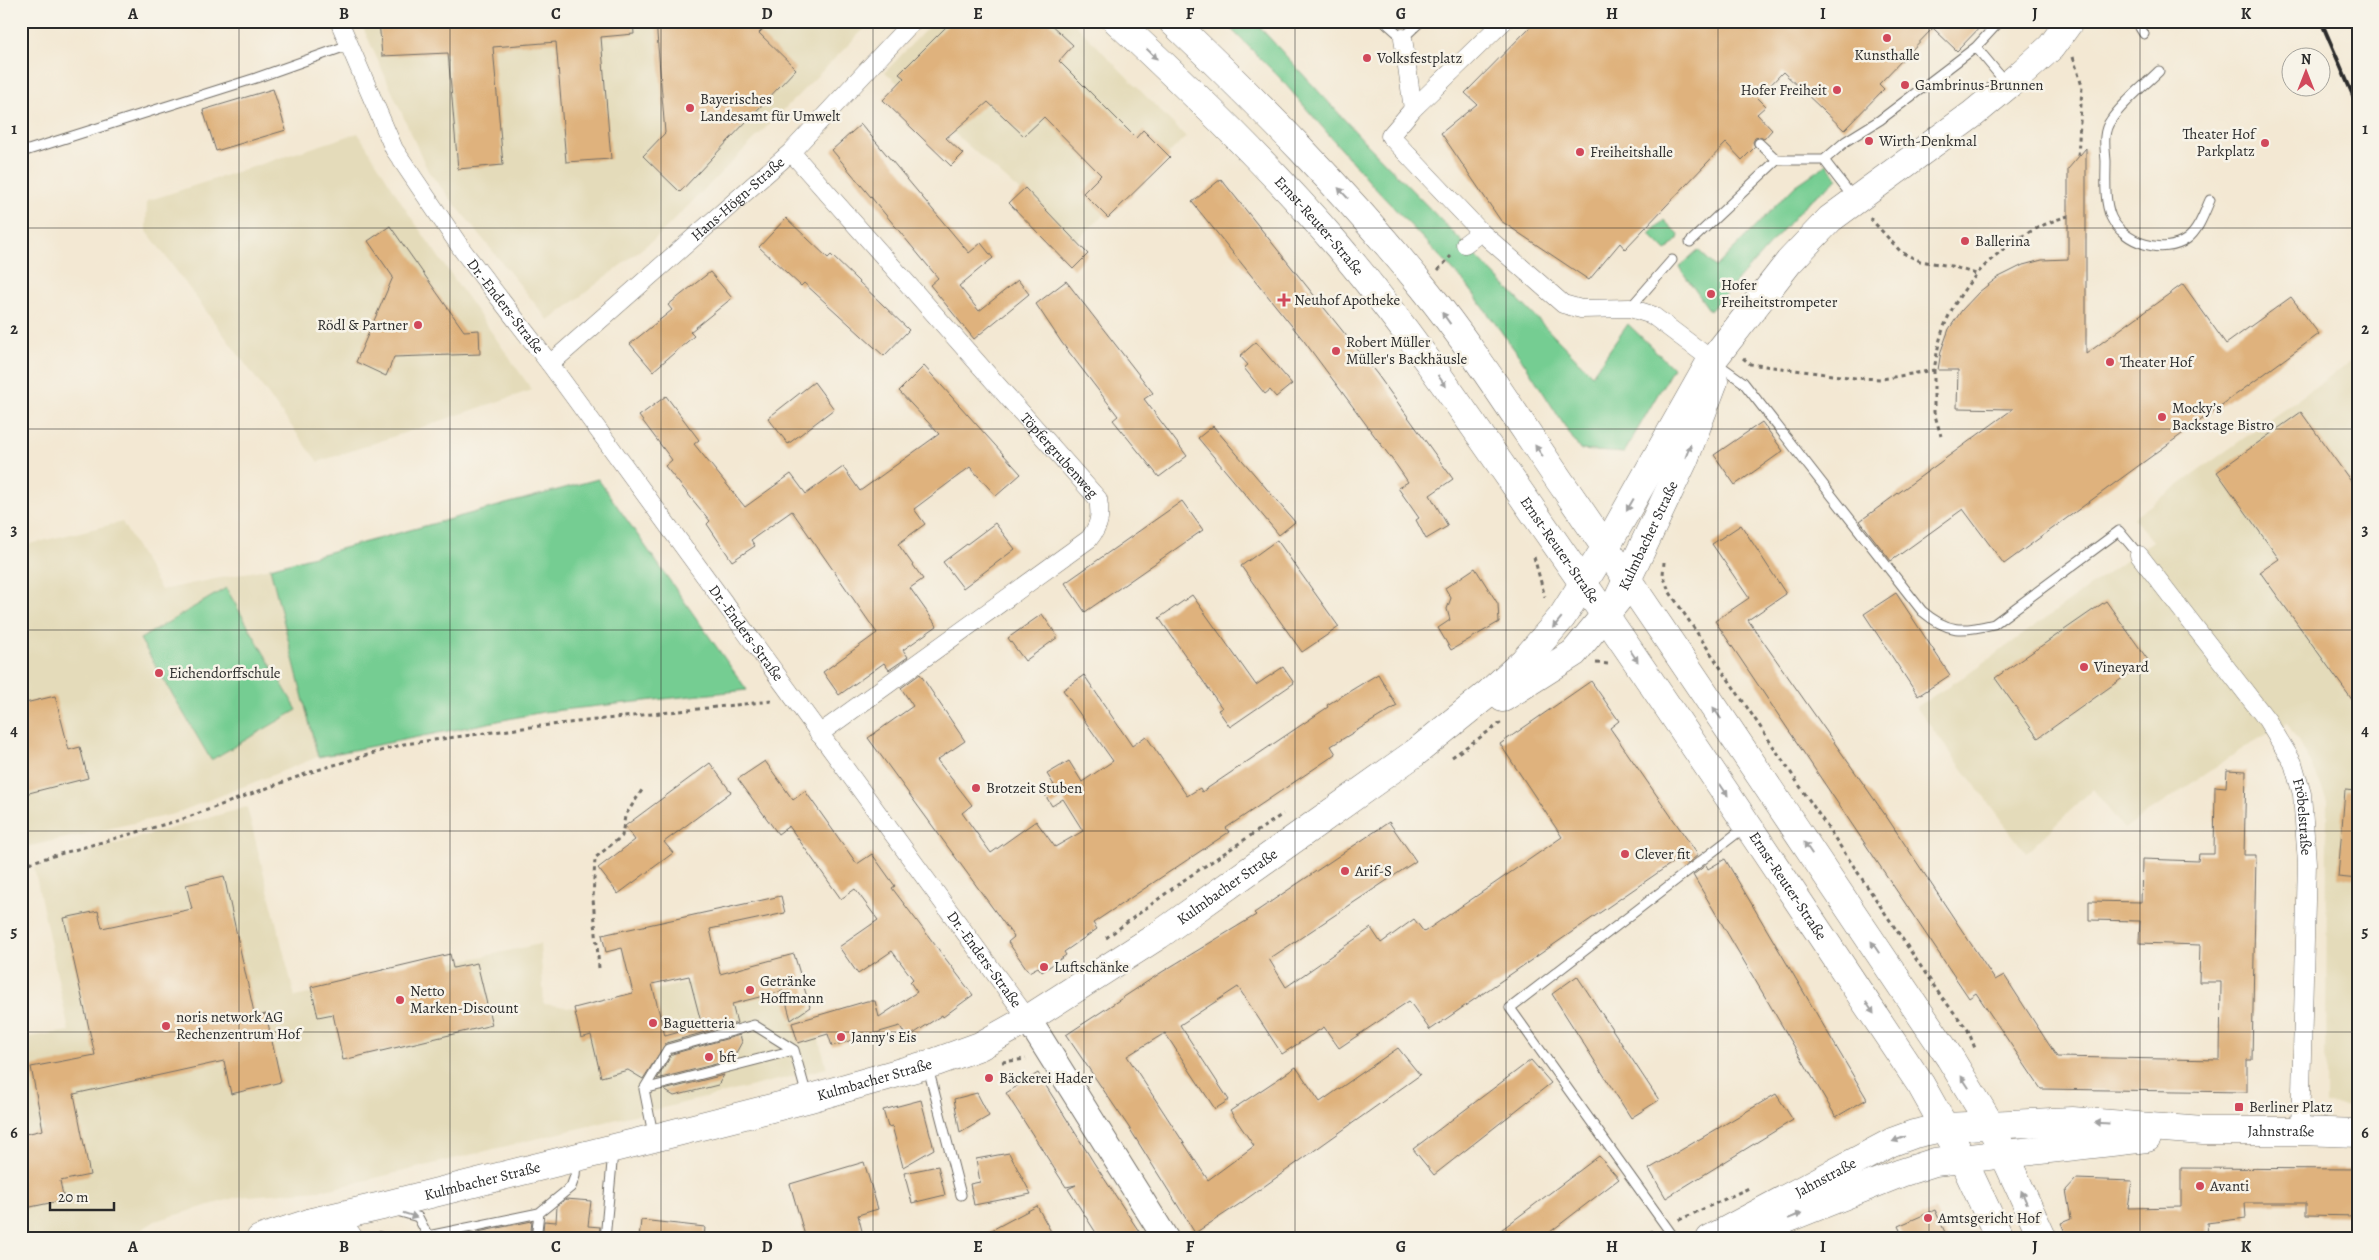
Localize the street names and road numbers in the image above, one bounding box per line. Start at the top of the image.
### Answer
street label: Hans-Högn-Straße [687,152,789,246]
street label: Ernst-Reuter-Straße [1270,172,1369,280]
street label: Dr.-Enders-Straße [462,254,549,358]
street label: Töpfergrubenweg [1016,408,1103,503]
street label: Kulmbacher Straße [1614,477,1683,594]
street label: Ernst-Reuter-Straße [1516,492,1604,608]
street label: Dr.-Enders-Straße [704,581,788,685]
street label: Fröbelstraße [2288,776,2316,856]
street label: Ernst-Reuter-Straße [1745,828,1832,944]
street label: Kulmbacher Straße [1173,844,1282,929]
street label: Dr.-Enders-Straße [942,907,1027,1012]
street label: Kulmbacher Straße [815,1054,935,1106]
street label: Jahnstraße [2248,1121,2315,1142]
street label: Jahnstraße [1791,1153,1860,1202]
street label: Kulmbacher Straße [422,1157,543,1205]

